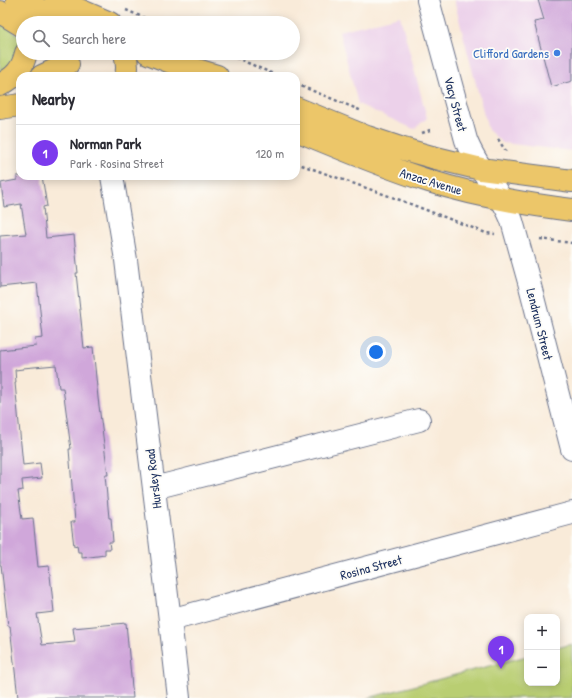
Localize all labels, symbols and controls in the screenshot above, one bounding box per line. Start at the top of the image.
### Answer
search box [16,16,300,60]
icon: search [30,27,52,49]
text: Search here [62,28,126,49]
place label: Clifford Gardens [473,44,549,62]
marker: Clifford Gardens [552,48,562,58]
street label: Vacy Street [440,75,472,134]
text: Nearby [32,87,75,110]
text: Norman Park [70,133,141,154]
text: 1 [43,144,47,162]
text: 120 m [256,144,284,162]
text: Park · Rosina Street [70,154,164,172]
street label: Anzac Avenue [398,163,464,199]
street label: Lendrum Street [522,286,558,362]
your location [366,342,386,362]
street label: Hursley Road [140,448,166,510]
street label: Rosina Street [338,550,404,584]
map controls [524,614,560,686]
button: + [524,614,560,650]
pin: 1 [488,636,514,669]
button: − [524,650,560,686]

